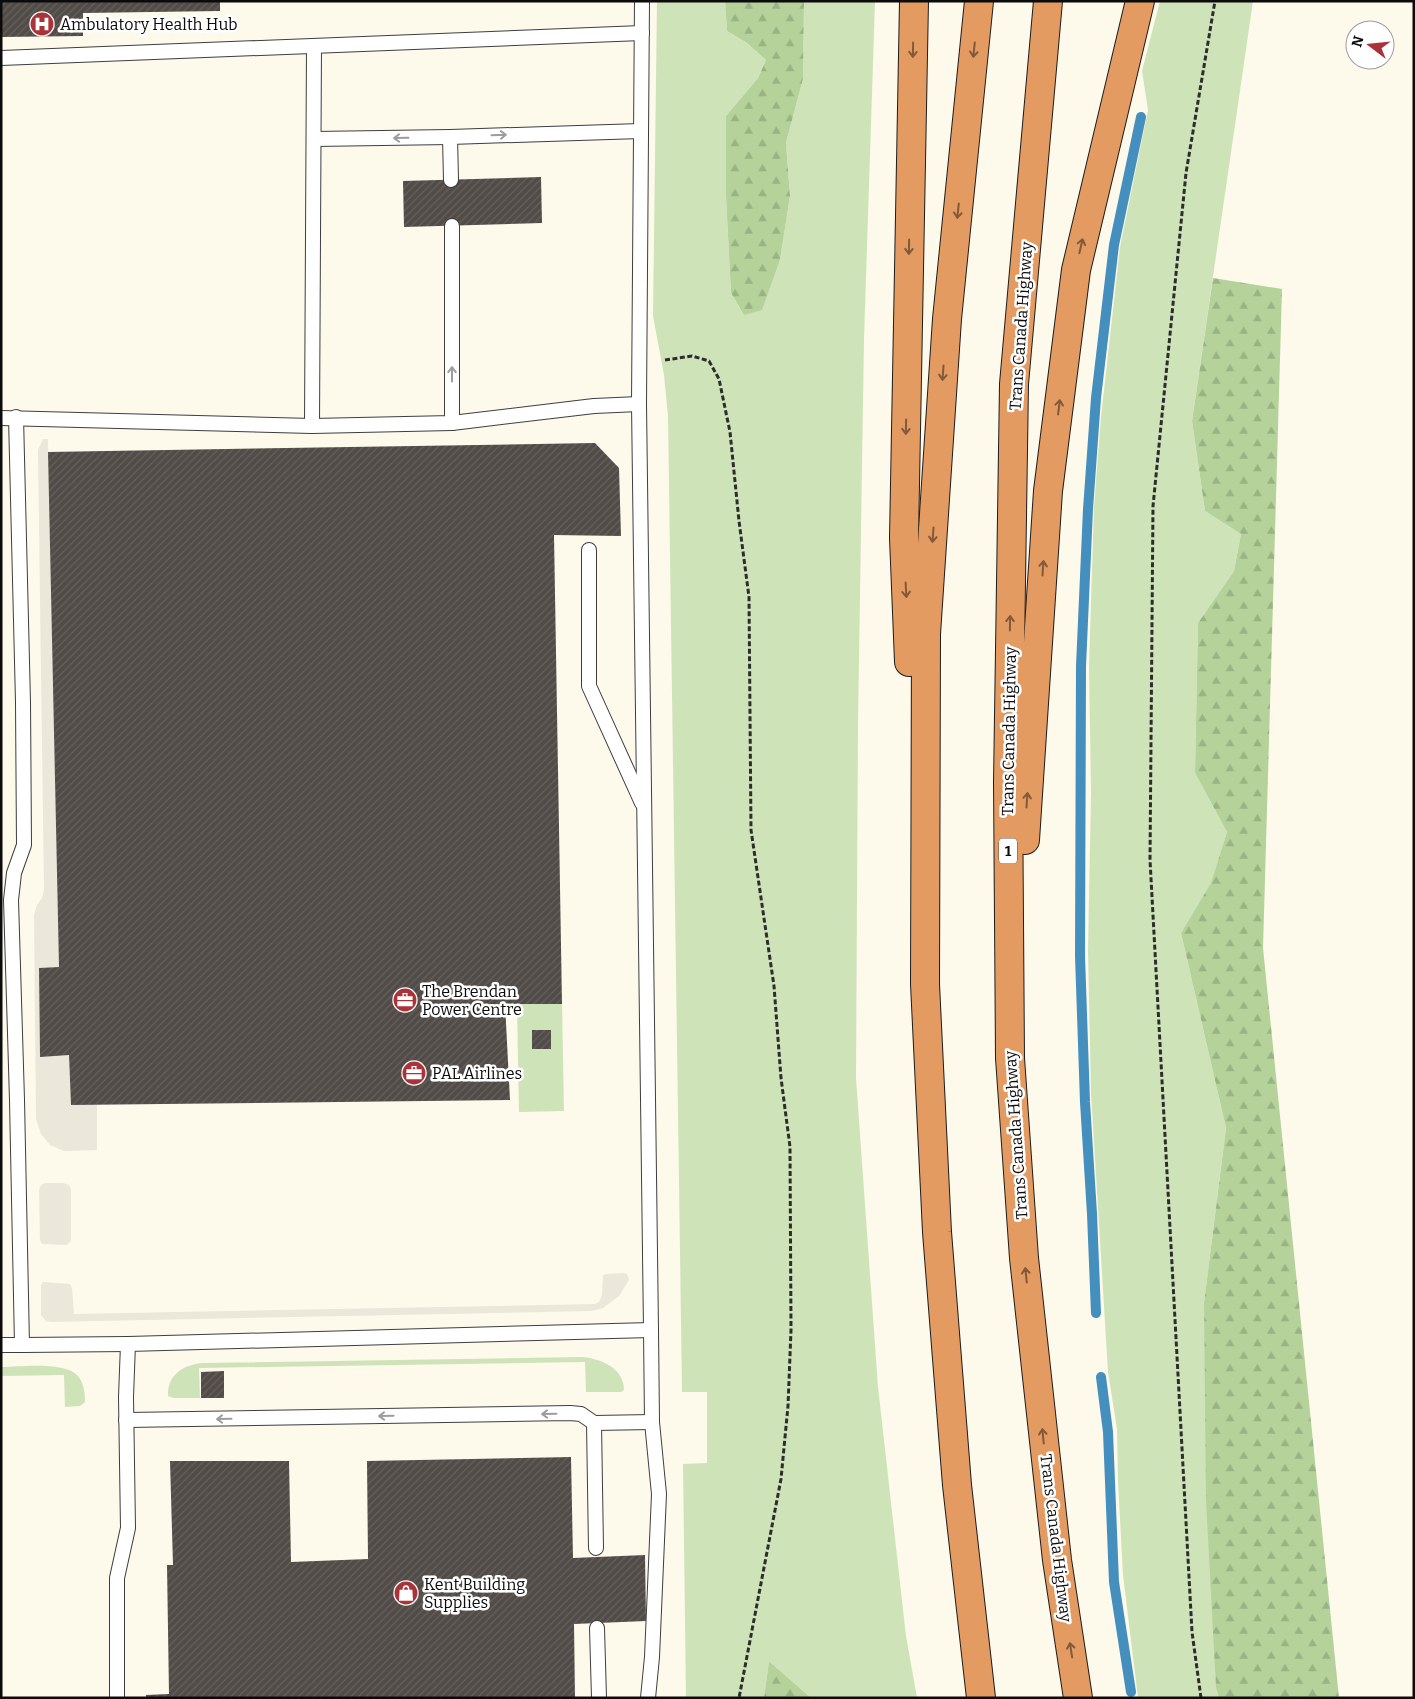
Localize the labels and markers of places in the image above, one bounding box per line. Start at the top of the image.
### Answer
hospital icon: Ambulatory Health Hub [29,11,55,37]
place label: Ambulatory Health Hub [60,15,238,34]
place label: The Brendan Power Centre [422,982,522,1019]
office icon: The Brendan Power Centre [392,987,418,1013]
office icon: PAL Airlines [401,1060,427,1086]
place label: PAL Airlines [432,1064,522,1083]
place label: Kent Building Supplies [424,1575,525,1612]
shop icon: Kent Building Supplies [393,1580,419,1606]

